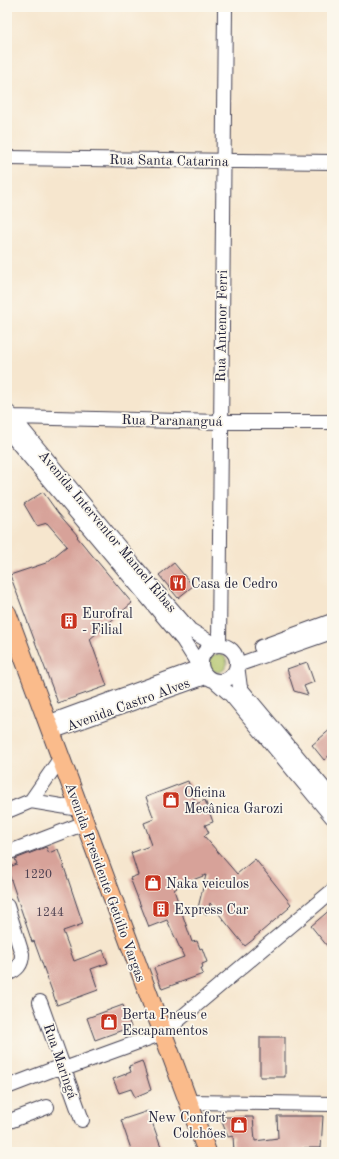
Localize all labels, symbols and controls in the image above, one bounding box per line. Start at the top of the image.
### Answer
street label: Rua Santa Catarina [109,153,229,169]
street label: Rua Antenor Ferri [214,270,230,382]
street label: Rua Parananguá [121,413,223,429]
street label: Avenida Interventor Manoel Ribas [36,448,179,615]
restaurant icon: Casa de Cedro [168,573,188,593]
place label: Casa de Cedro [191,577,278,591]
place label: Eurofral - Filial [82,607,133,637]
building icon: Eurofral - Filial [59,611,79,631]
street label: Avenida Castro Alves [65,676,192,734]
street label: Avenida Presidente Getúlio Vargas [62,781,148,984]
place label: Oficina Mecânica Garozi [184,786,283,816]
shop icon: Oficina Mecânica Garozi [161,790,181,810]
house number: 1220 [24,869,52,881]
shop icon: Naka veiculos [143,873,163,893]
place label: Naka veiculos [166,877,249,891]
building icon: Express Car [151,899,171,919]
place label: Express Car [174,903,249,917]
house number: 1244 [36,907,64,919]
place label: Berta Pneus e Escapamentos [122,1008,208,1038]
shop icon: Berta Pneus e Escapamentos [99,1012,119,1032]
street label: Rua Maringá [41,1022,79,1101]
place label: New Confort Colchões [148,1111,226,1141]
shop icon: New Confort Colchões [229,1115,249,1135]

